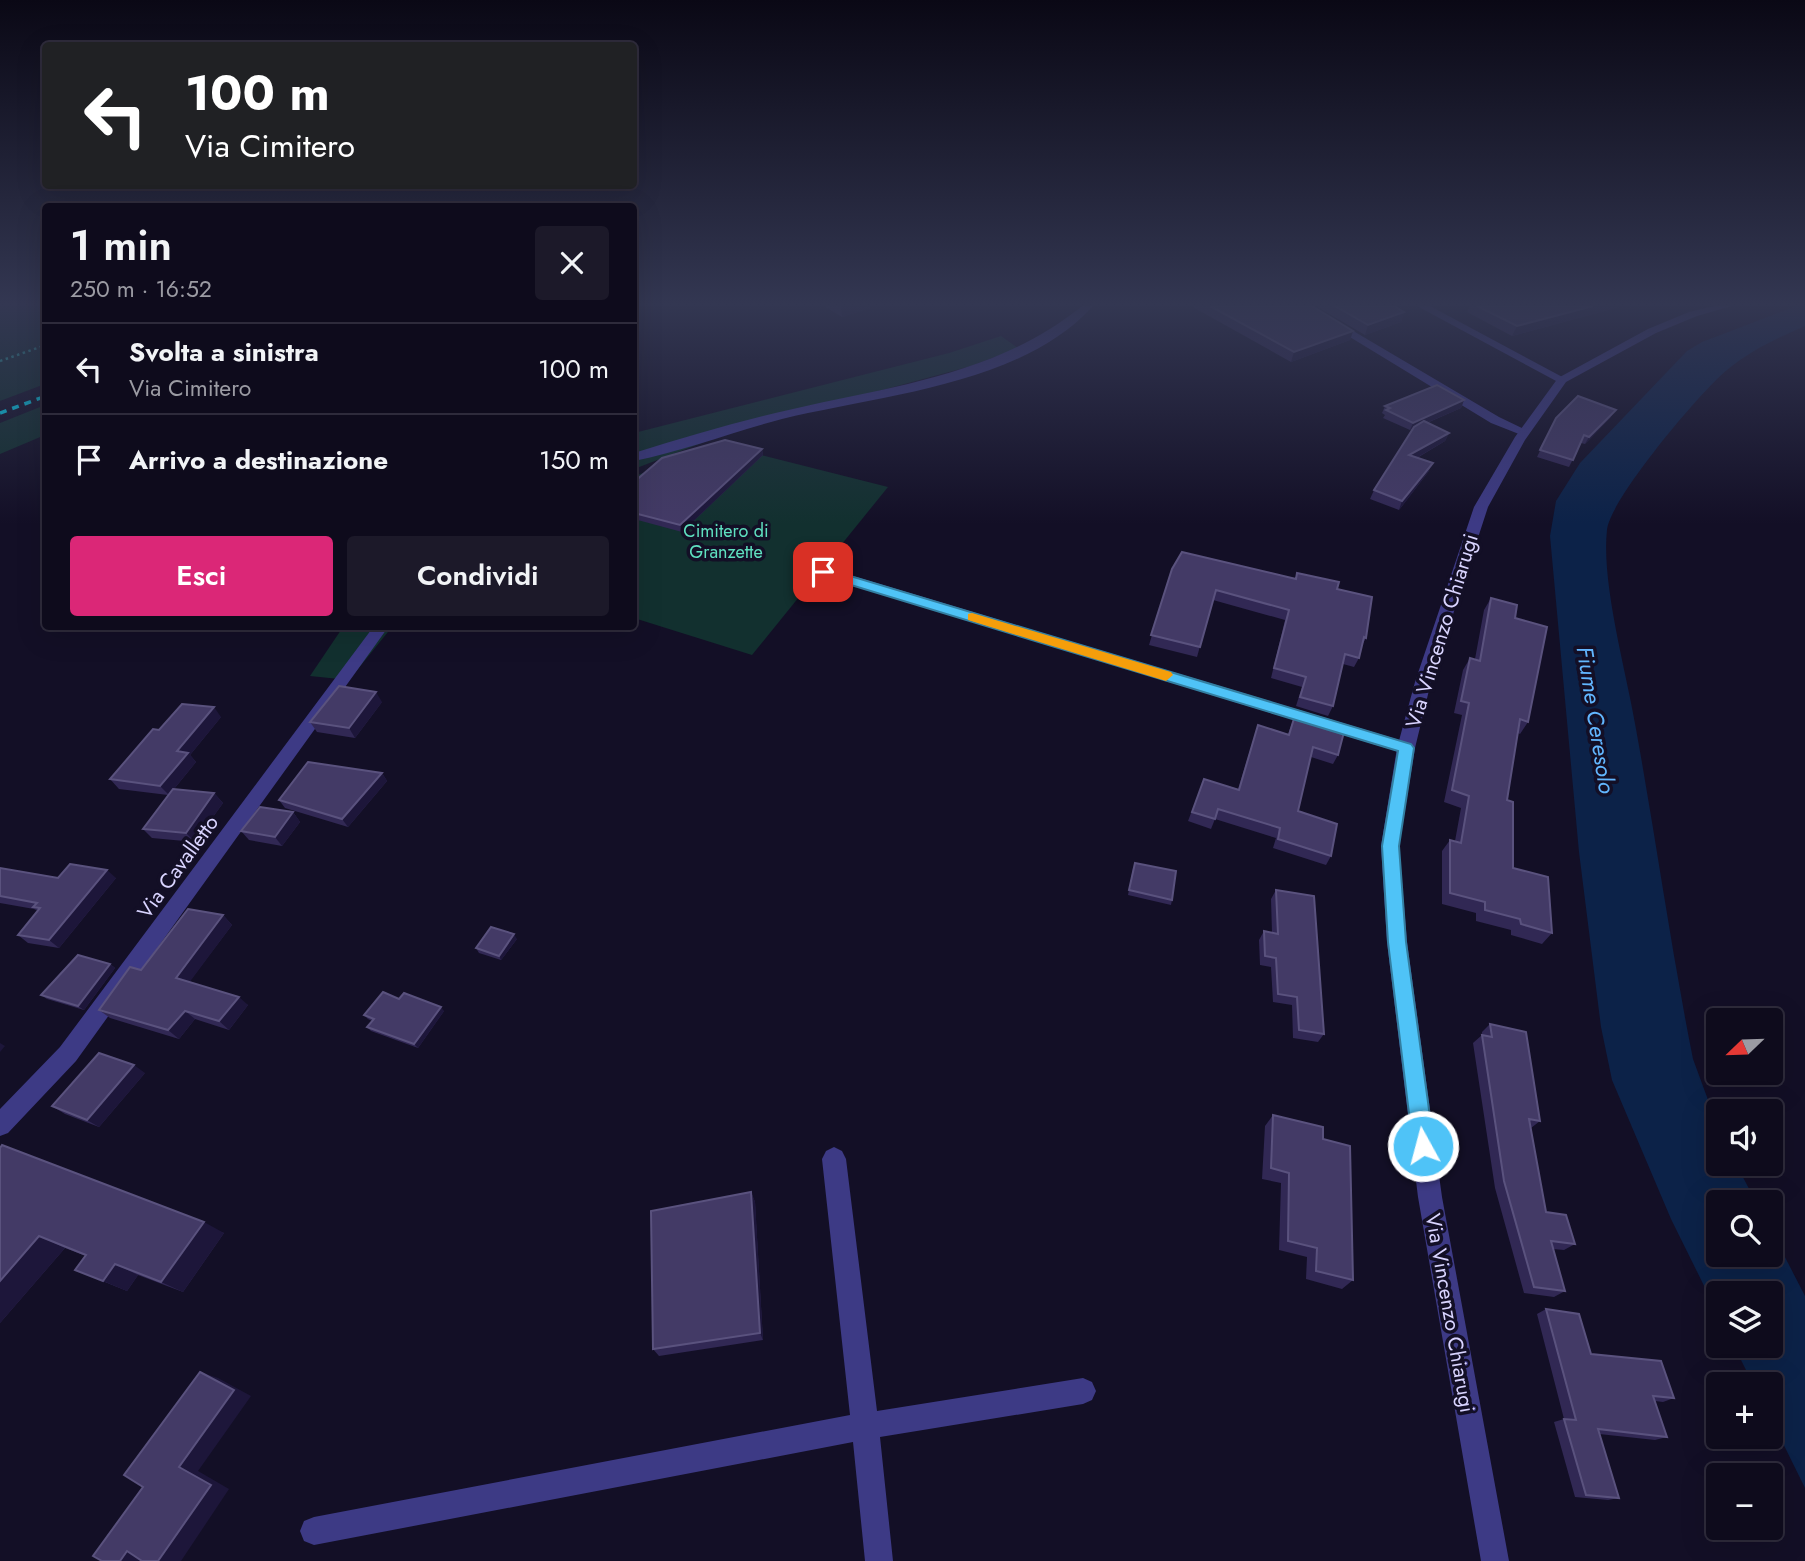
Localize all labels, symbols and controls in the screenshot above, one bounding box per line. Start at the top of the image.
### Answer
text: 100 m [185,58,330,128]
icon: left [70,70,161,161]
text: Via Cimitero [185,123,355,169]
text: 1 min [70,215,172,276]
button: close [535,226,609,300]
text: 250 m · 16:52 [70,272,212,306]
text: Svolta a sinistra [129,333,319,371]
icon: left [70,350,108,388]
text: 100 m [538,350,609,388]
text: Via Cimitero [129,371,251,405]
icon: arrive [70,441,108,479]
text: Arrivo a destinazione [129,441,388,479]
text: 150 m [539,441,609,479]
park label: Cimitero di Granzette [683,518,769,565]
street label: Via Vincenzo Chiarugi [1398,530,1486,732]
button: Esci [70,536,333,616]
button: Condividi [347,536,609,616]
pin [793,542,853,602]
icon: arrive [804,553,842,591]
water label: Fiume Ceresolo [1568,644,1625,797]
street label: Via Cavalletto [130,809,226,925]
north arrow [1706,1008,1783,1085]
map controls [1706,1008,1783,1540]
button: sound [1706,1099,1783,1176]
position arrow [1386,1109,1460,1183]
button: search [1706,1190,1783,1267]
street label: Via Vincenzo Chiarugi [1418,1211,1482,1415]
button: layers [1706,1281,1783,1358]
button: + [1706,1372,1783,1449]
button: − [1706,1463,1783,1540]

